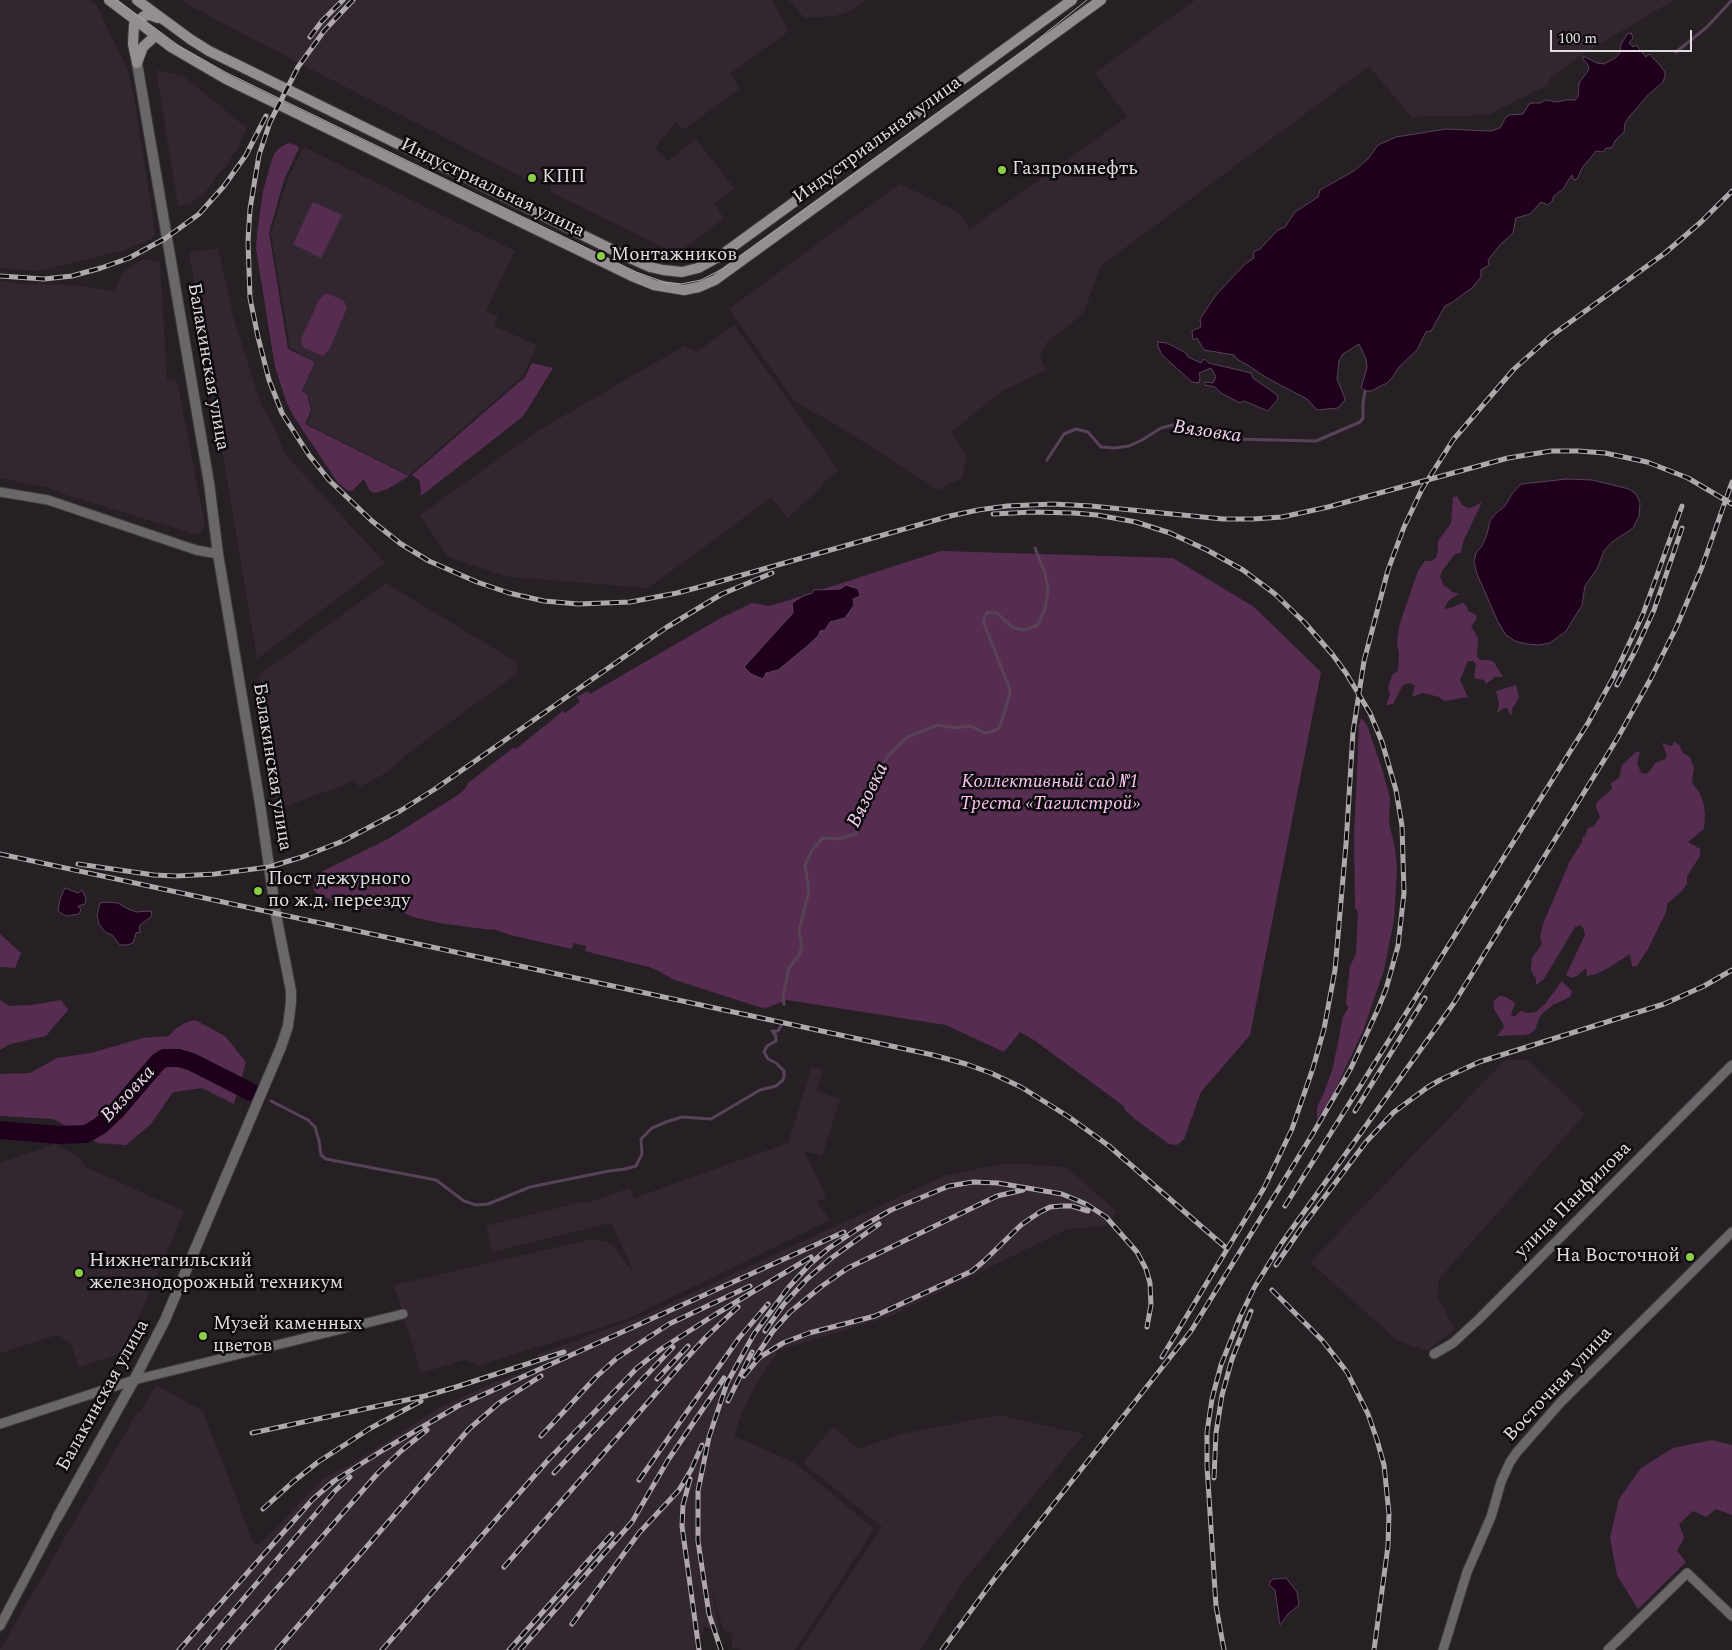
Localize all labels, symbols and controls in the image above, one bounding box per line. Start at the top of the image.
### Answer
scale bar [1552,20,1694,52]
text: 100 m [1558,27,1597,50]
street label: Индустриальная улица [789,72,967,210]
street label: Индустриальная улица [396,134,588,244]
place label: Газпромнефть [1012,159,1138,181]
marker: Газпромнефть [996,164,1008,176]
place label: КПП [542,167,585,189]
marker: КПП [526,172,538,184]
place label: Монтажников [611,245,737,267]
marker: Монтажников [595,250,607,262]
street label: Балакинская улица [181,281,233,453]
water label: Вязовка [1171,416,1243,450]
street label: Балакинская улица [246,681,296,853]
water label: Вязовка [843,760,895,832]
park label: Коллективный сад №1 Треста «Тагилстрой» [960,772,1140,816]
place label: Пост дежурного по ж.д. переезду [268,869,411,913]
marker: Пост дежурного по ж.д. переезду [252,885,264,897]
water label: Вязовка [97,1062,161,1128]
street label: улица Панфилова [1511,1138,1637,1264]
place label: На Восточной [1556,1246,1680,1268]
place label: Нижнетагильский железнодорожный техникум [89,1251,343,1295]
marker: На Восточной [1684,1251,1696,1263]
marker: Нижнетагильский железнодорожный техникум [73,1267,85,1279]
place label: Музей каменных цветов [213,1314,362,1358]
street label: Балакинская улица [53,1316,155,1476]
street label: Восточная улица [1500,1323,1618,1447]
marker: Музей каменных цветов [197,1330,209,1342]

